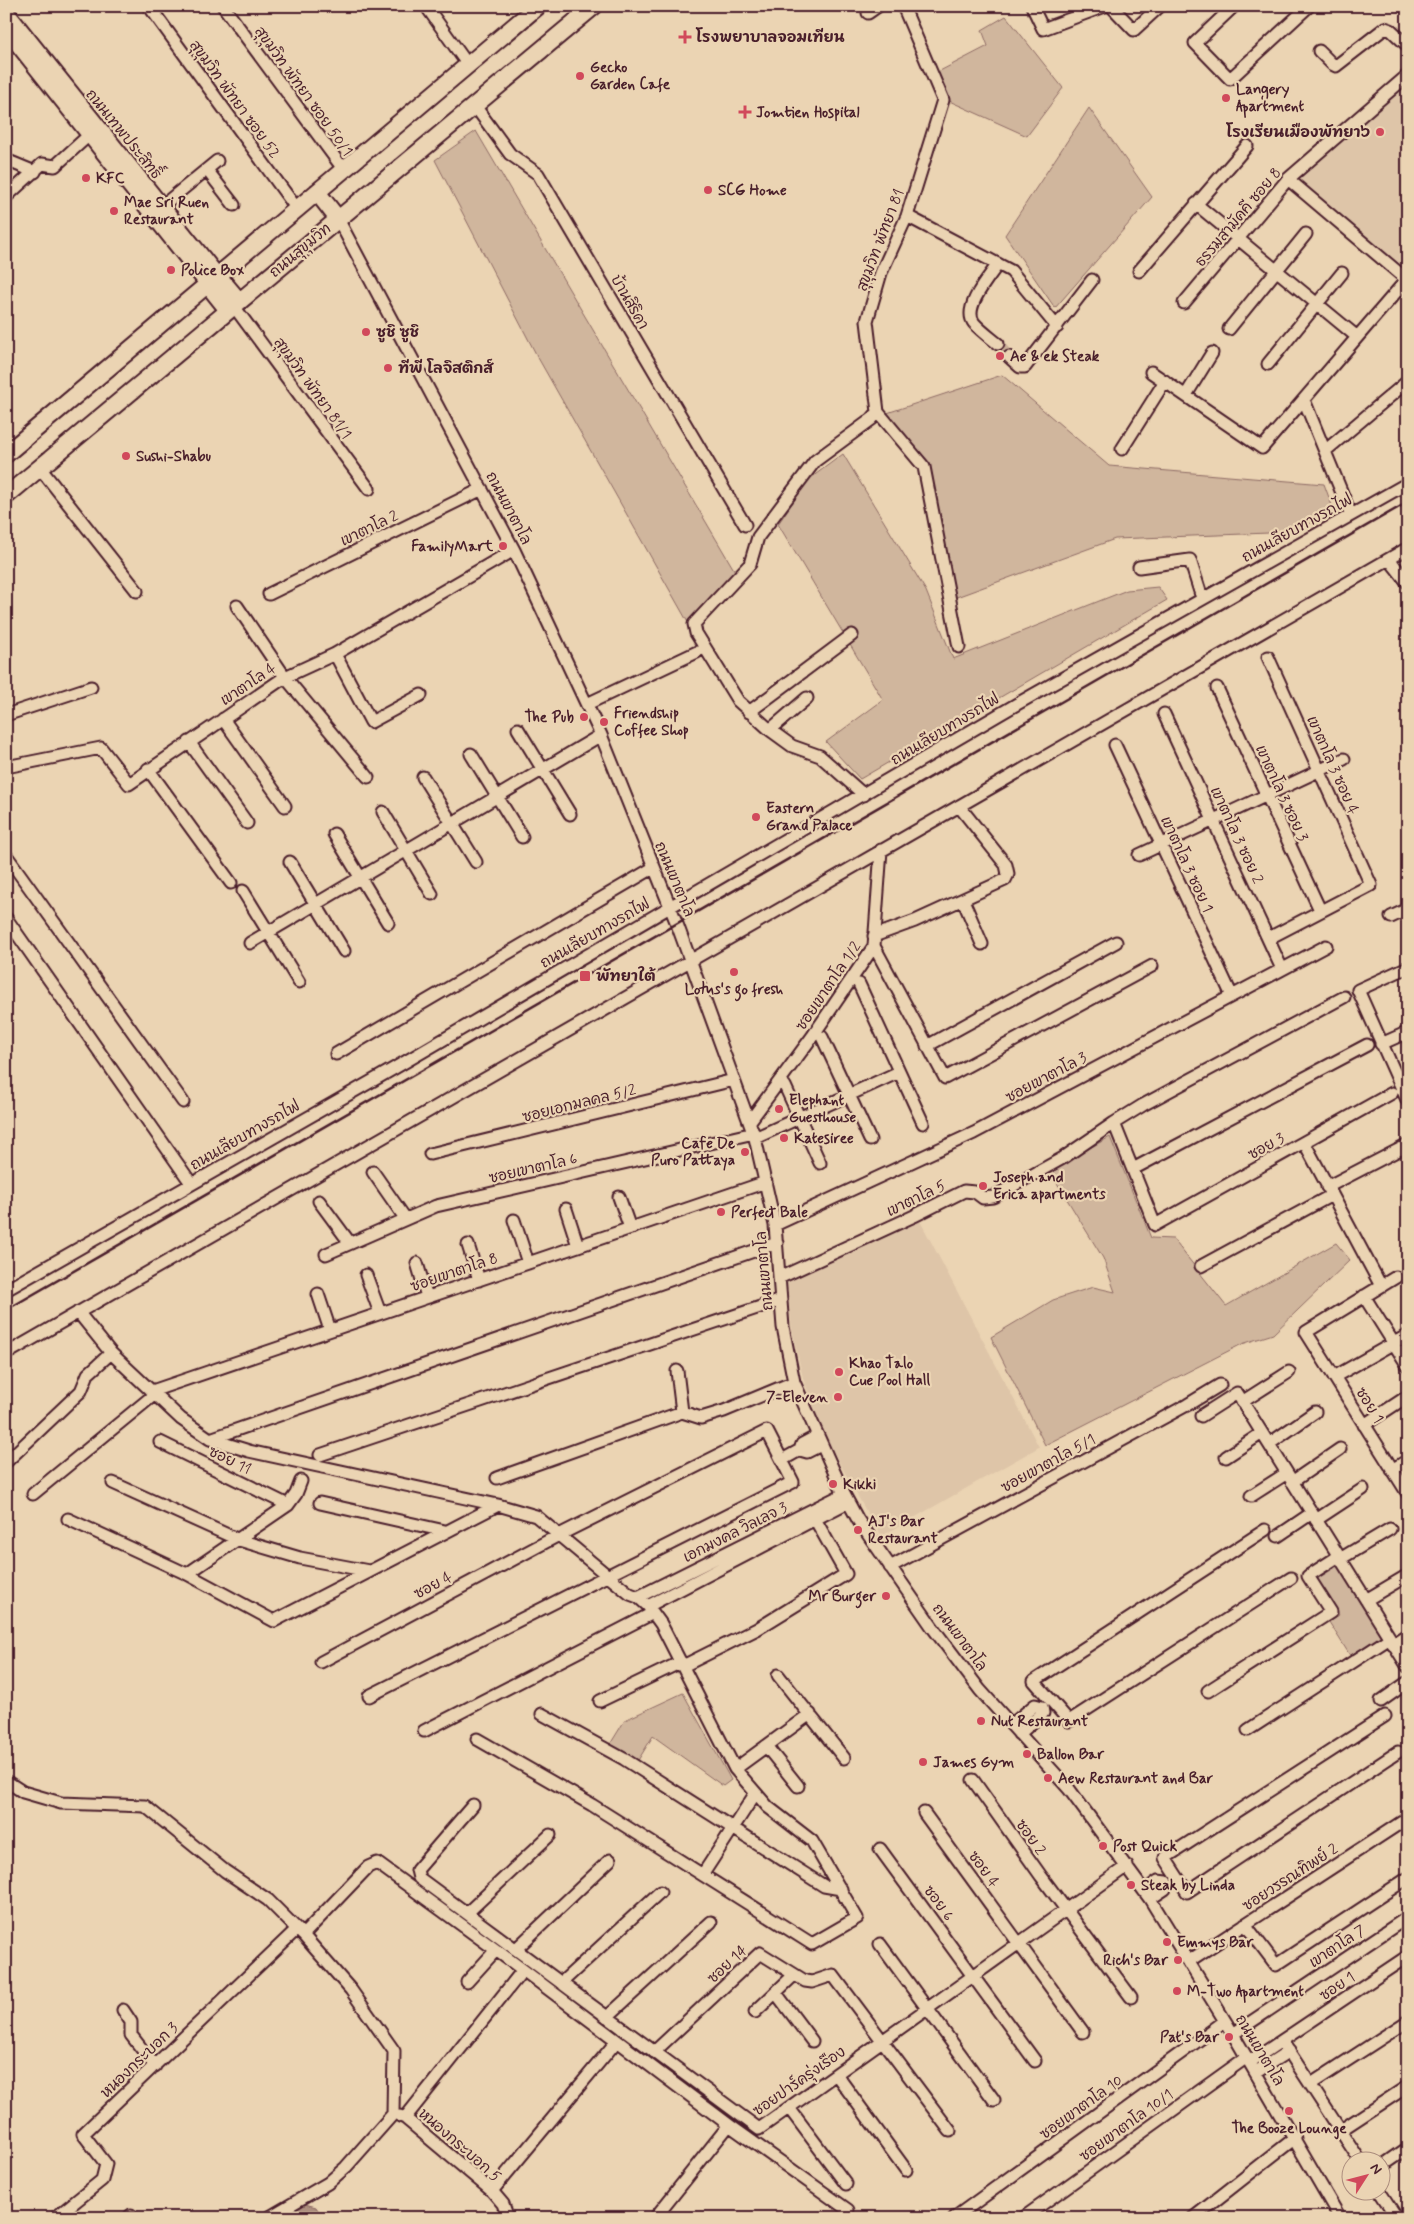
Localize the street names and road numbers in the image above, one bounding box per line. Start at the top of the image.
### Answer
street label: สุขุมวิท พัทยา ซอย 50/1 [249,23,357,160]
street label: สุขุมวิท พัทยา ซอย 52 [184,36,284,163]
street label: ถนนเทพประสิทธิ์ [81,82,170,184]
street label: ธรรมสามัคคี ซอย 8 [1191,164,1286,271]
street label: สุขุมวิท พัทยา 81 [852,187,910,294]
street label: ถนนสุขุมวิท [265,219,336,283]
street label: บ้านสิริคา [606,271,654,333]
street label: สุขุมวิท พัทยา 81/1 [269,334,356,443]
street label: ถนนเขาตาโล [481,468,537,548]
street label: ถนนเลียบทางรถไฟ [1238,489,1357,568]
street label: เขาตาโล 2 [337,505,402,551]
street label: เขาตาโล 4 [216,658,281,711]
street label: ถนนเลียบทางรถไฟ [887,689,1004,770]
street label: เขาตาโล 3 ซอย 4 [1301,712,1364,818]
street label: เขาตาโล 3 ซอย 3 [1250,742,1313,845]
street label: เขาตาโล 3 ซอย 2 [1205,783,1268,887]
street label: เขาตาโล 3 ซอย 1 [1155,813,1218,916]
street label: ถนนเขาตาโล [649,838,700,920]
street label: ถนนเลียบทางรถไฟ [536,893,654,973]
street label: ซอยเขาตาโล 1/2 [791,938,866,1035]
street label: ซอยเขาตาโล 3 [1002,1047,1091,1108]
street label: ซอยเอกมลคล 5/2 [520,1080,638,1128]
street label: ถนนเลียบทางรถไฟ [186,1095,304,1175]
street label: ซอย 3 [1245,1129,1288,1165]
street label: ซอยเขาตาโล 6 [487,1148,580,1189]
street label: เขาตาโล 5 [883,1175,949,1222]
street label: ถนนเขาตาโล [751,1230,778,1312]
street label: ซอยเขาตาโล 8 [408,1248,501,1297]
street label: ซอย 1 [1350,1384,1388,1427]
street label: ซอยเขาตาโล 5/1 [997,1429,1099,1498]
street label: ซอย 11 [205,1442,254,1480]
street label: เอกมงคล วิลเลจ 3 [680,1498,791,1568]
street label: ซอย 4 [411,1567,456,1604]
street label: ถนนเขาตาโล [927,1599,992,1676]
street label: ซอย 2 [1011,1816,1050,1859]
street label: ซอยวรรณทิพย์ 2 [1238,1839,1342,1916]
street label: ซอย 4 [963,1847,1003,1892]
street label: ซอย 6 [918,1882,958,1926]
street label: เขาตาโล 7 [1305,1920,1370,1973]
street label: ซอย 14 [703,1941,752,1988]
street label: ซอย 1 [1316,1968,1359,2006]
street label: ถนนเขาตาโล [1230,2011,1289,2090]
street label: หนองกระบอก 3 [97,2018,183,2103]
street label: ซอยปาร์ครุ่งเรือง [749,2042,850,2121]
street label: ซอยเขาตาโล 10 [1036,2070,1127,2145]
street label: ซอยเขาตาโล 10/1 [1075,2084,1177,2167]
street label: หนองกระบอก 5 [414,2104,505,2187]

